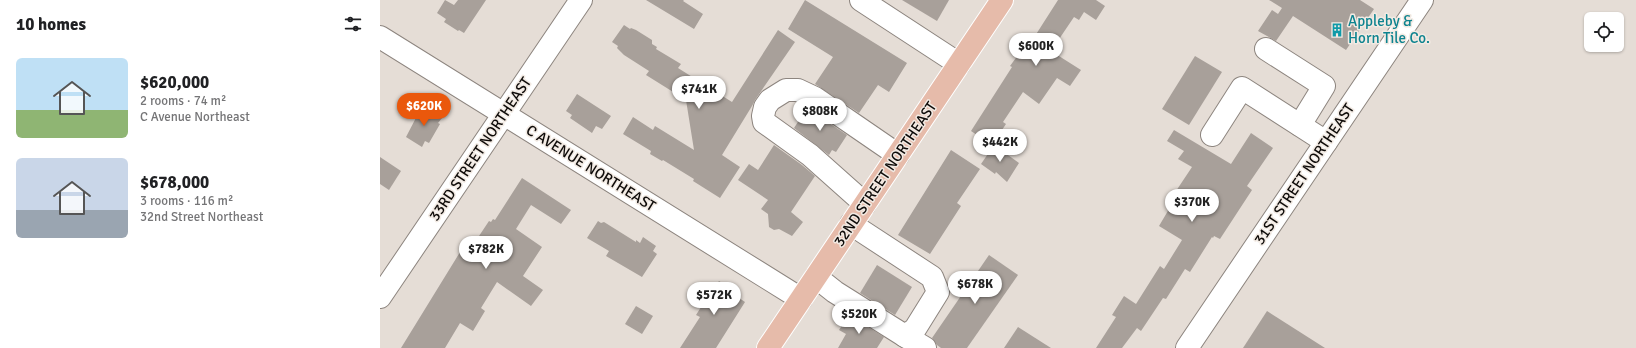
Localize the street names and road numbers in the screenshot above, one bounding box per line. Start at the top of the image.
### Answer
street label: 33RD STREET NORTHEAST [425,73,535,224]
street label: 32ND STREET NORTHEAST [830,98,941,250]
street label: 31ST STREET NORTHEAST [1250,100,1358,248]
street label: C AVENUE NORTHEAST [523,121,660,216]

